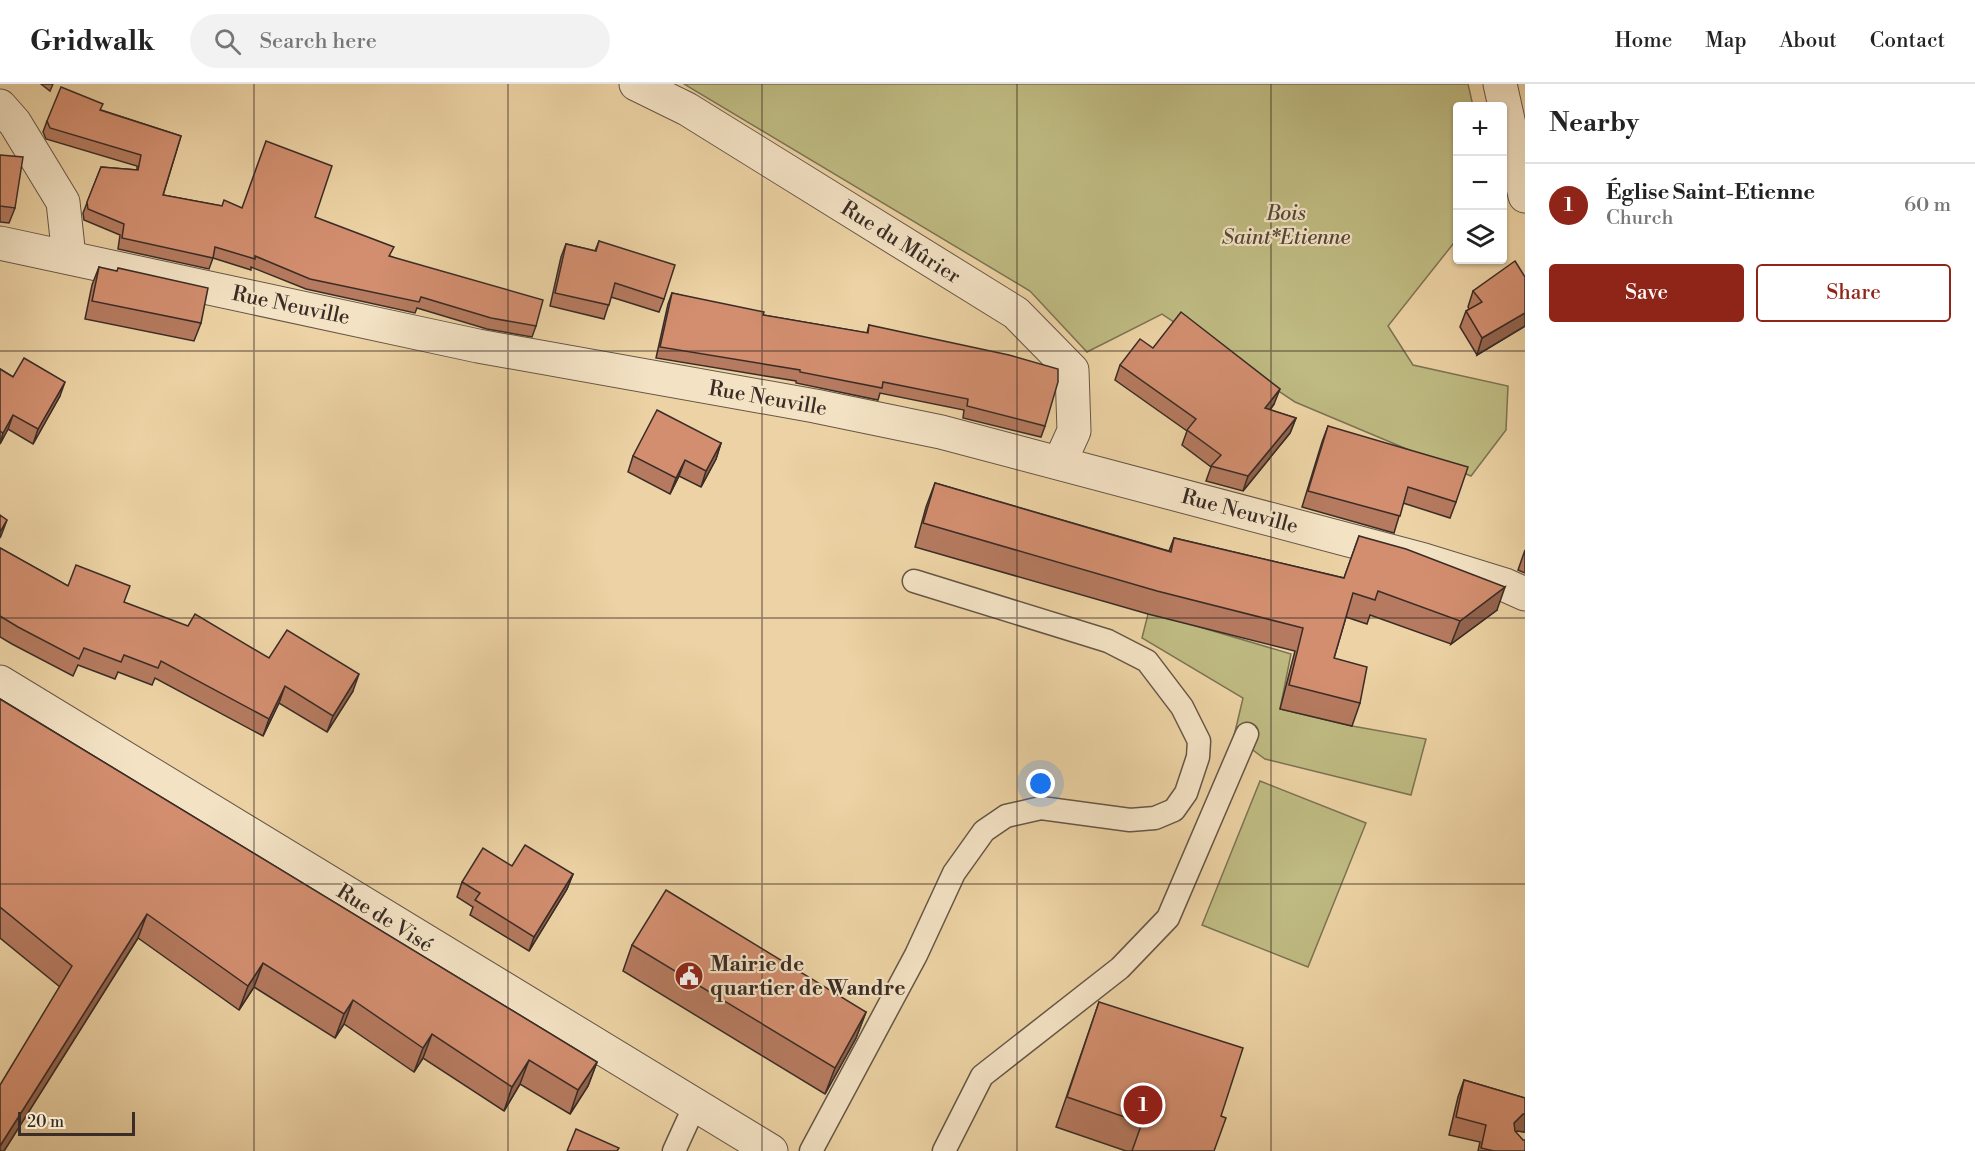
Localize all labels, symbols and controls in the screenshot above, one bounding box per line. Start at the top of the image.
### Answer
search box [190,14,610,68]
text: Gridwalk [30,24,154,59]
icon: search [211,25,244,58]
text: Search here [259,28,377,55]
text: Home [1615,28,1672,54]
text: Map [1705,28,1747,54]
text: About [1780,28,1837,54]
text: Contact [1870,28,1945,54]
map controls [1453,102,1507,264]
button: + [1453,102,1507,156]
text: Nearby [1549,107,1639,139]
button: − [1453,156,1507,210]
text: Église Saint-Etienne [1606,179,1815,206]
text: 1 [1564,193,1573,218]
text: 60 m [1904,193,1951,218]
street label: Rue du Mûrier [836,196,965,290]
park label: Bois Saint*Etienne [1222,201,1351,251]
text: Church [1606,206,1673,231]
button: layers [1453,210,1507,264]
button: Save [1549,264,1744,322]
button: Share [1756,264,1951,322]
street label: Rue Neuville [229,281,352,331]
street label: Rue Neuville [707,376,829,422]
street label: Rue Neuville [1179,484,1301,540]
your location [1026,769,1055,798]
street label: Rue de Visé [331,879,438,959]
place label: Mairie de quartier de Wandre [710,952,905,1002]
public building icon: Mairie de quartier de Wandre [673,960,705,992]
pin: 1 [1124,1082,1162,1128]
scale bar [18,1109,135,1136]
text: 20 m [27,1112,64,1132]

